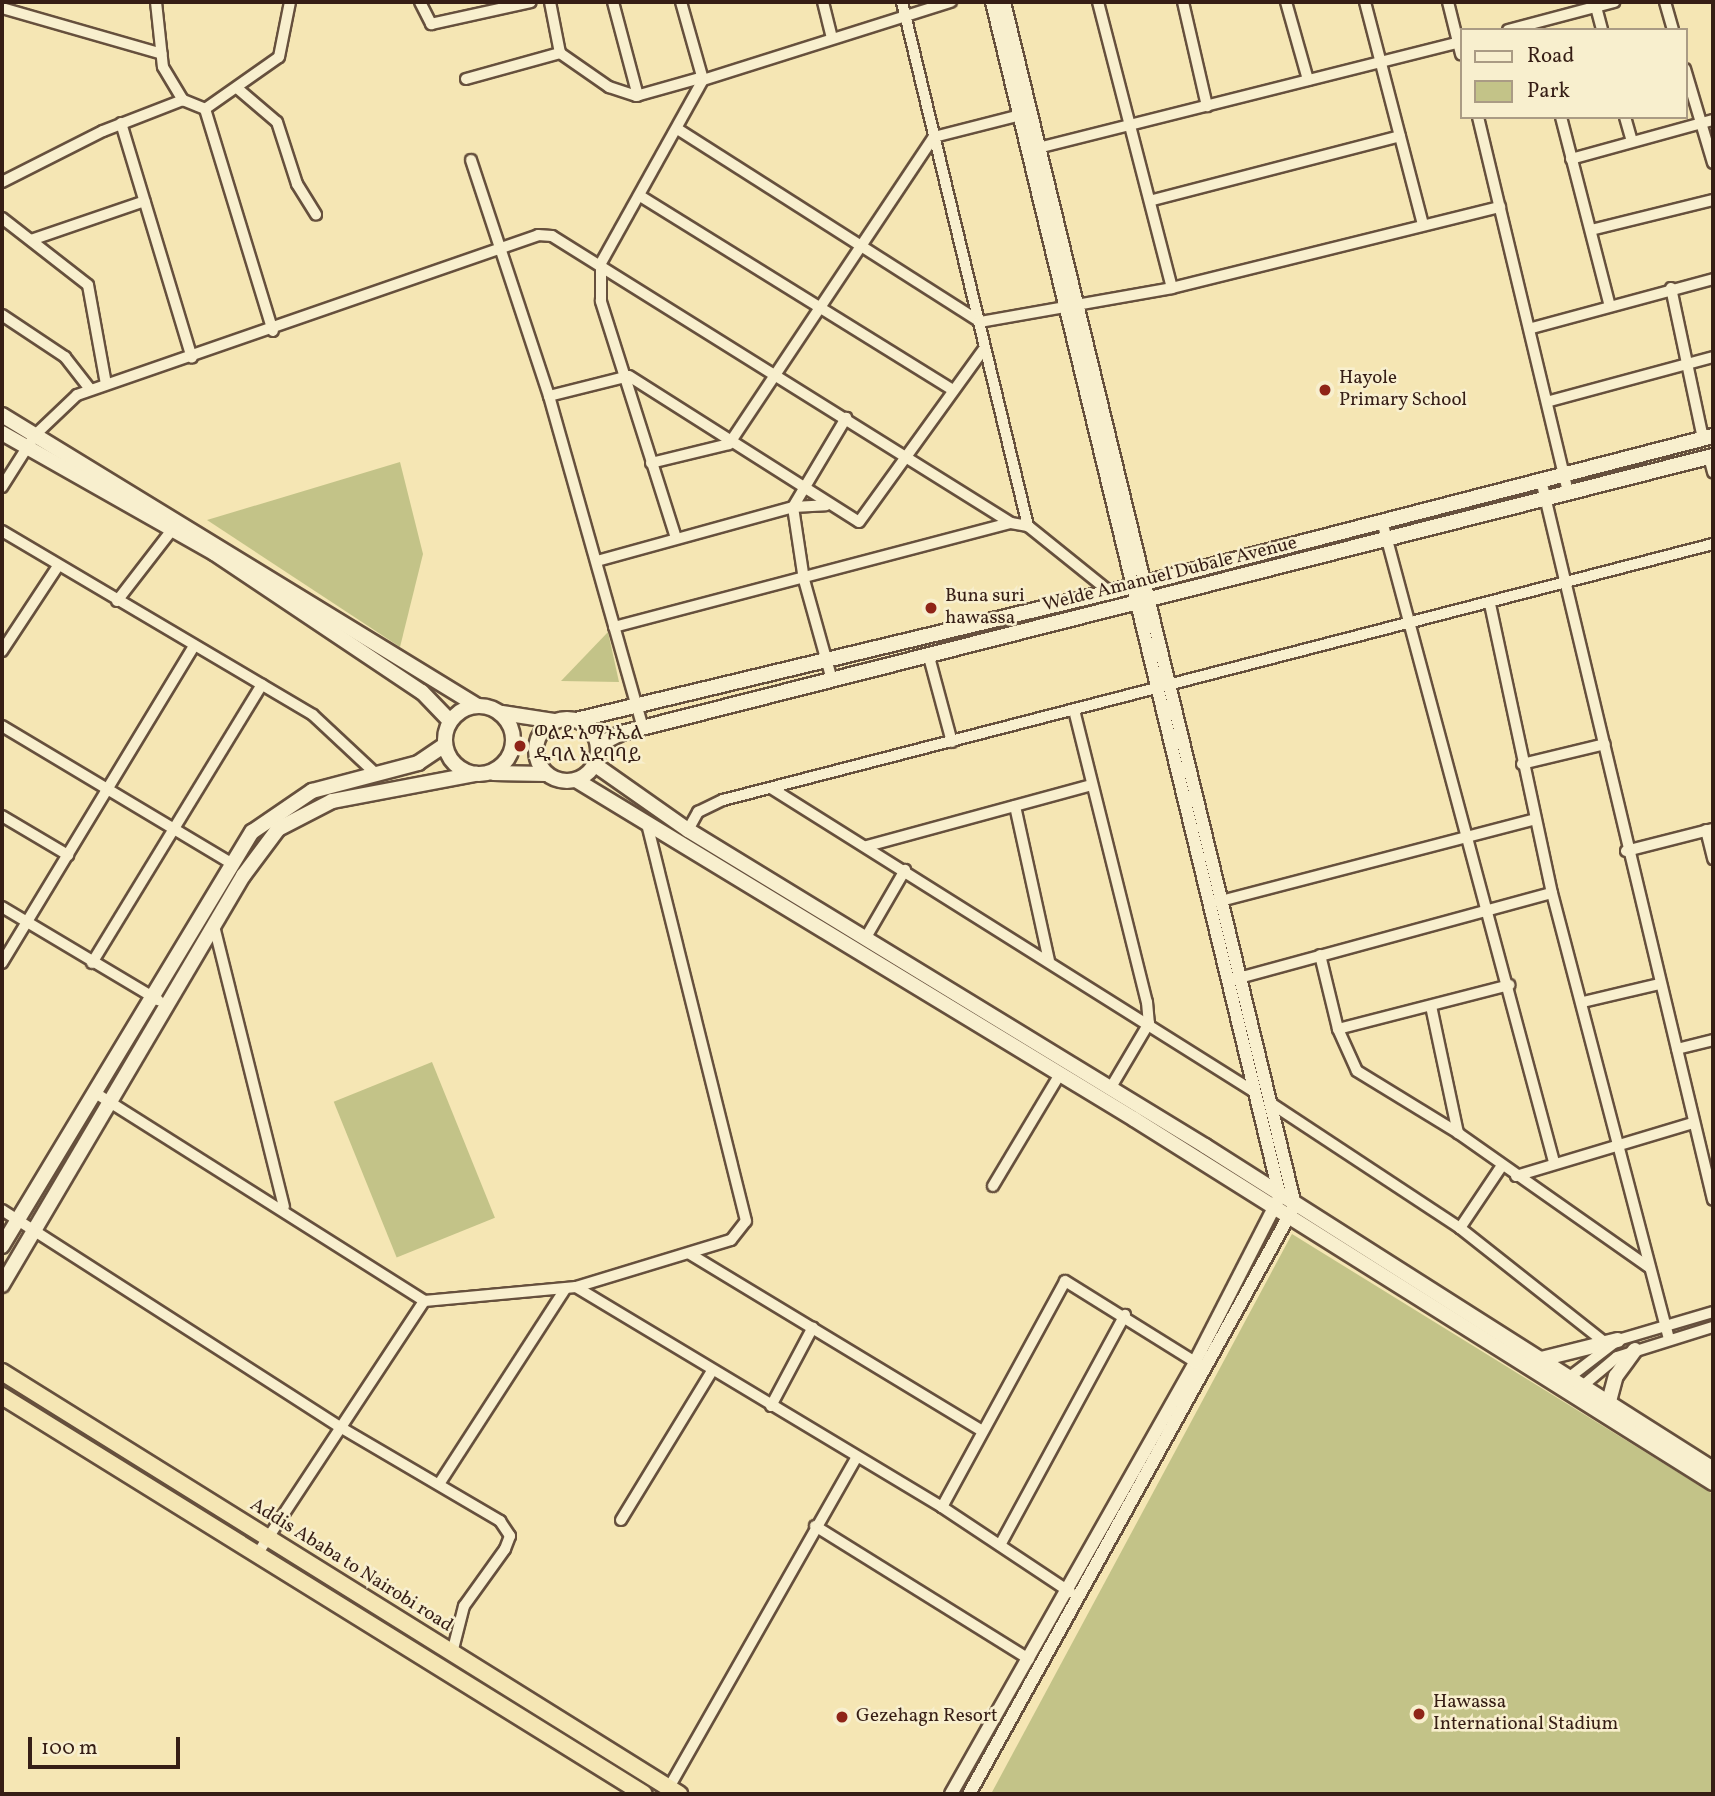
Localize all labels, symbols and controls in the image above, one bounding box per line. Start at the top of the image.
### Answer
legend [1460,28,1687,119]
text: Road [1527,42,1574,71]
text: Park [1527,77,1570,106]
place label: Hayole Primary School [1339,368,1468,412]
marker: Hayole Primary School [1317,382,1333,398]
street label: Welde Amanuel Dubale Avenue [1041,532,1299,618]
place label: Buna suri hawassa [945,586,1025,630]
marker: Buna suri hawassa [923,600,939,616]
place label: ወልደ አማኑኤል ዱባለ አደባባይ [534,724,643,768]
marker: ወልደ አማኑኤል ዱባለ አደባባይ [512,738,528,754]
street label: Addis Ababa to Nairobi road [245,1494,457,1638]
place label: Hawassa International Stadium [1433,1692,1618,1736]
place label: Gezehagn Resort [856,1706,998,1728]
marker: Hawassa International Stadium [1411,1706,1427,1722]
marker: Gezehagn Resort [834,1709,850,1725]
scale bar [32,1722,184,1766]
text: 100 m [41,1734,98,1763]

